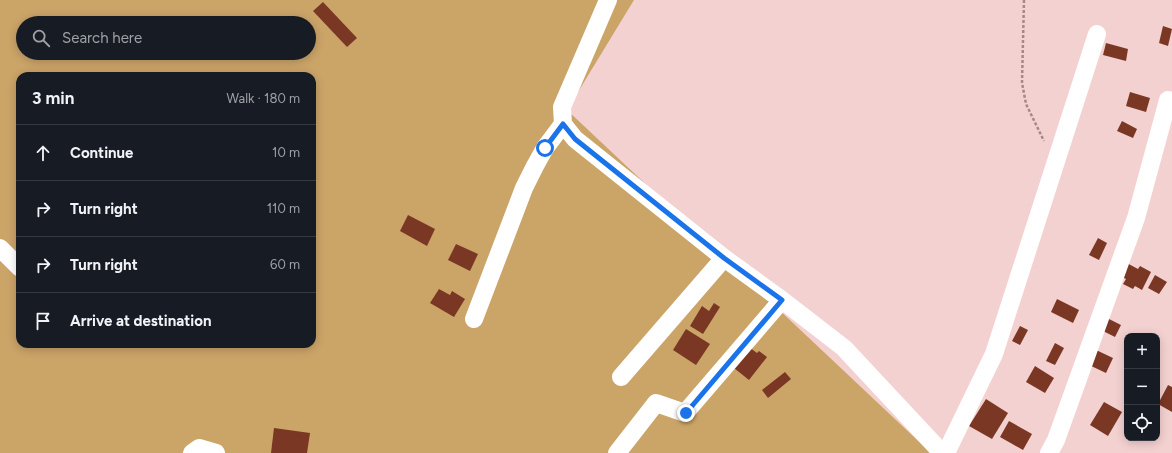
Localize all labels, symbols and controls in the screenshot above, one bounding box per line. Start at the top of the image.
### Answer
search box [16,16,316,60]
icon: search [30,27,52,49]
text: Search here [62,29,142,47]
text: 3 min [32,88,74,108]
text: Walk · 180 m [227,91,300,106]
route start [536,139,554,157]
icon: ahead [32,142,54,164]
text: Continue [70,144,133,162]
text: 10 m [272,145,300,160]
icon: right [32,198,54,220]
text: Turn right [70,200,138,218]
text: 110 m [267,201,300,216]
icon: right [32,254,54,276]
text: Turn right [70,256,138,274]
text: 60 m [270,257,300,272]
icon: arrive [32,310,54,332]
text: Arrive at destination [70,312,211,330]
map controls [1124,333,1160,441]
button: + [1124,333,1160,369]
button: − [1124,369,1160,405]
route end [677,404,695,422]
button: locate [1124,405,1160,441]

